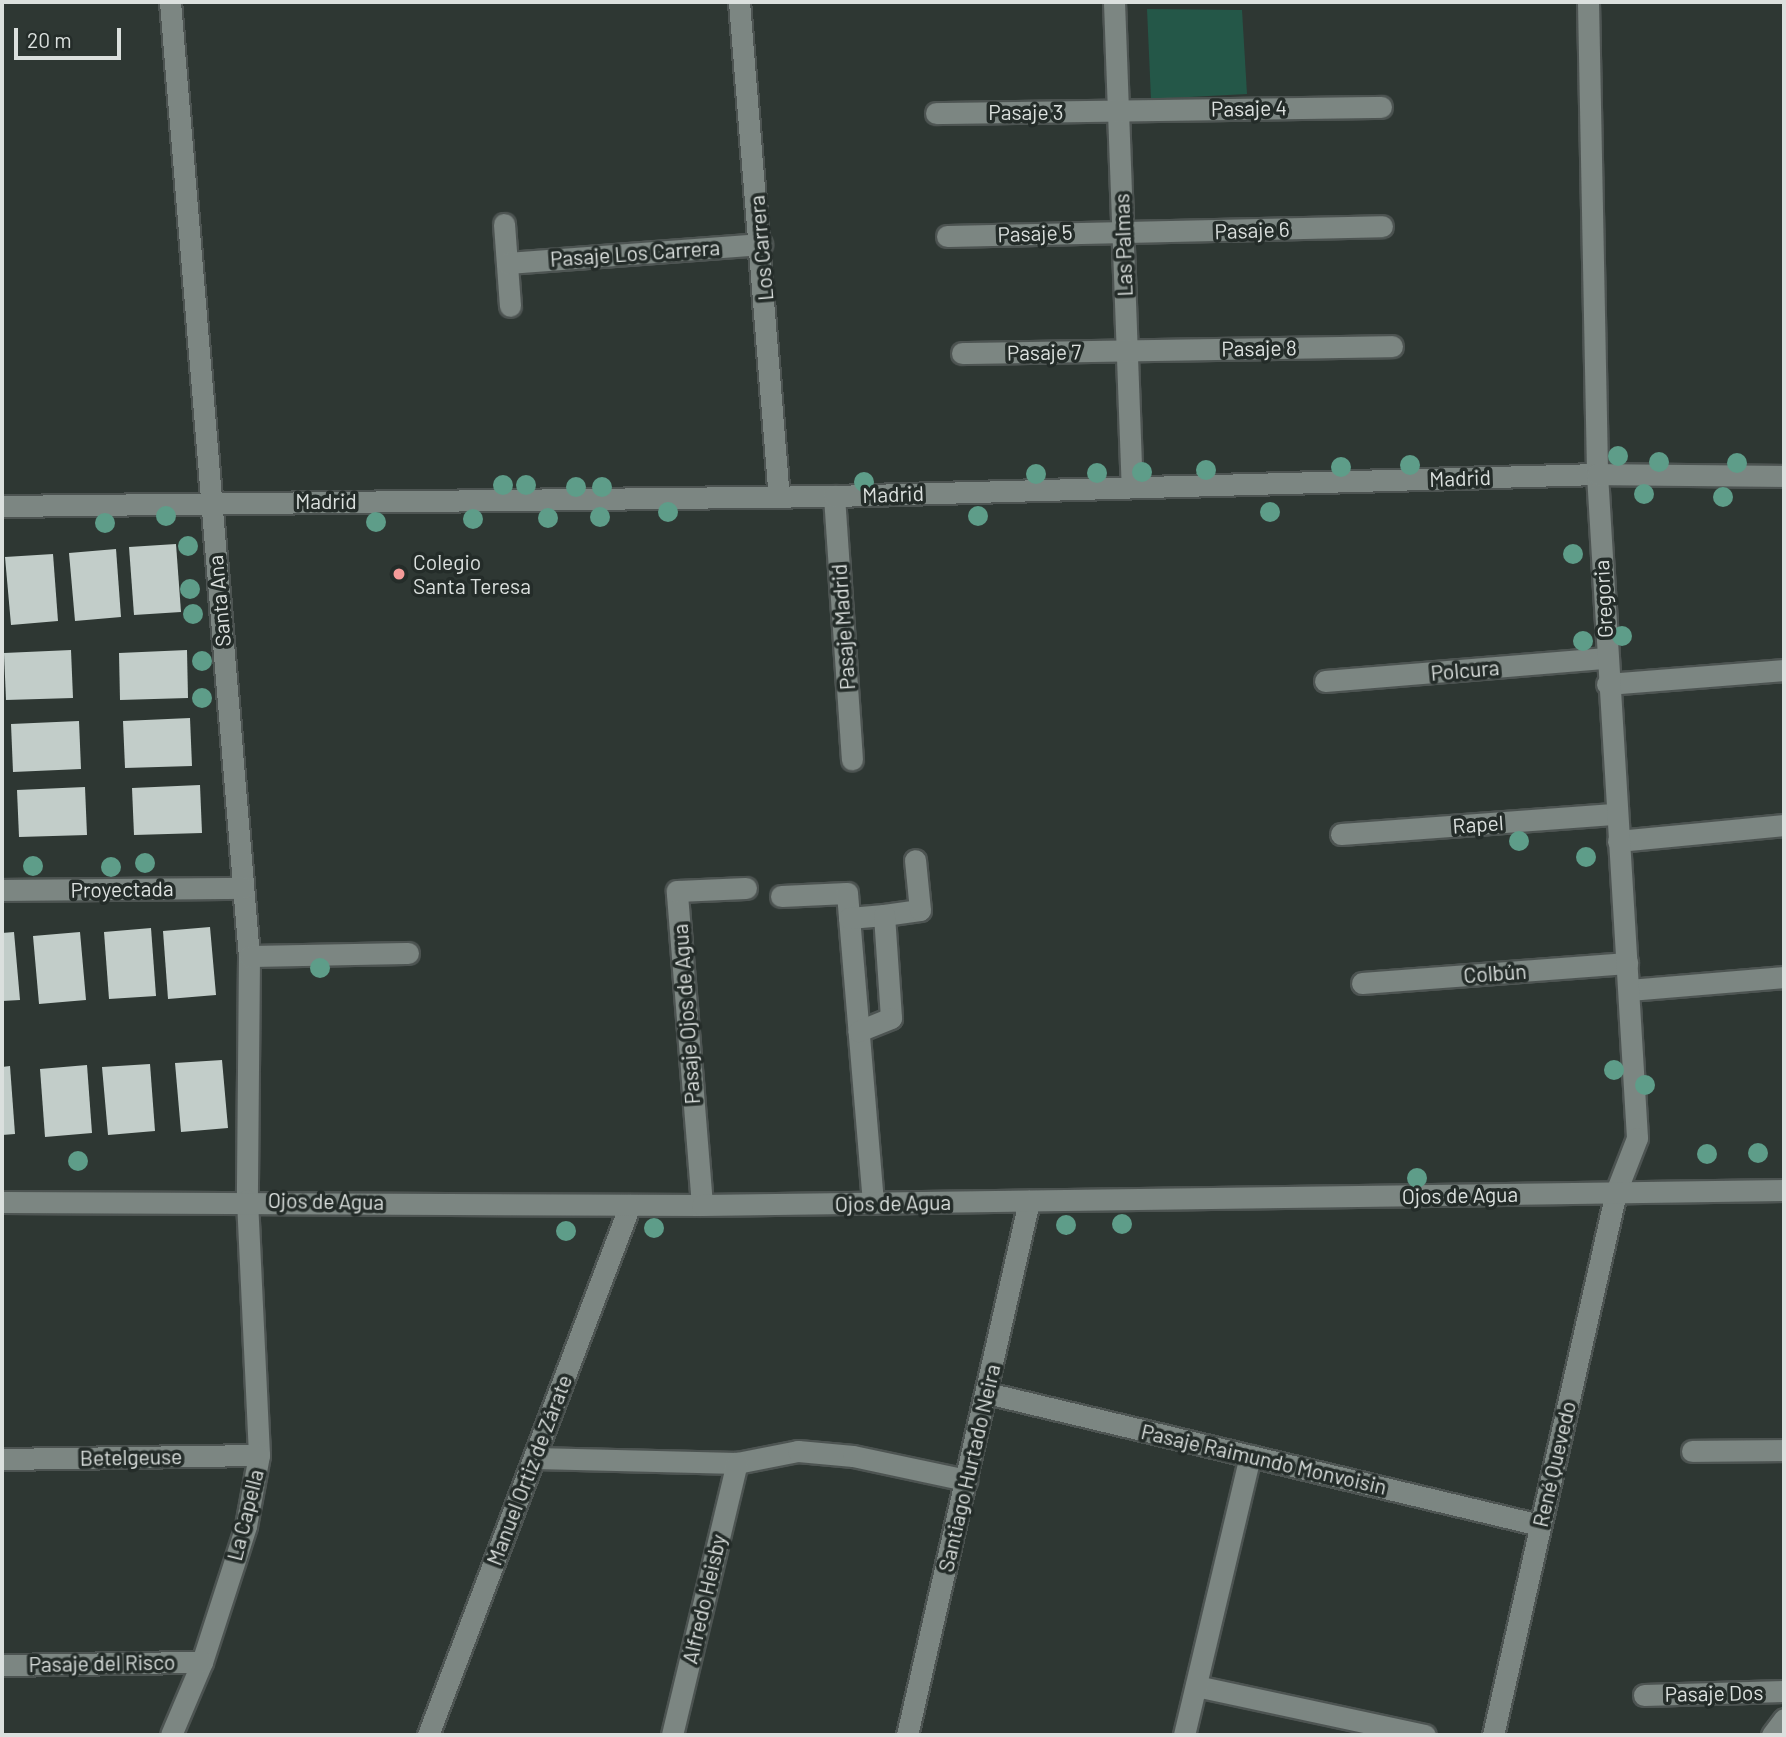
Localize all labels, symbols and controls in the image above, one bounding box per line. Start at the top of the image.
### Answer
scale bar [18,14,124,58]
text: 20 m [27,27,72,52]
street label: Pasaje 4 [1211,95,1287,121]
street label: Pasaje 3 [988,99,1064,125]
street label: Las Palmas [1109,193,1137,297]
street label: Los Carrera [744,194,778,302]
street label: Pasaje 6 [1214,216,1290,244]
street label: Pasaje 5 [997,219,1073,247]
street label: Pasaje Los Carrera [549,234,721,272]
street label: Pasaje 8 [1221,335,1297,361]
street label: Pasaje 7 [1007,339,1081,365]
street label: Madrid [1429,464,1491,492]
street label: Madrid [862,480,924,508]
street label: Madrid [295,488,357,514]
place label: Colegio Santa Teresa [413,549,531,599]
street label: Santa Ana [202,554,236,648]
street label: Gregoria [1588,559,1618,639]
street label: Pasaje Madrid [826,563,860,691]
marker: Colegio Santa Teresa [391,566,407,582]
street label: Polcura [1430,654,1500,686]
street label: Rapel [1452,810,1504,838]
street label: Proyectada [70,876,174,902]
street label: Pasaje Ojos de Agua [667,923,705,1105]
street label: Colbún [1463,958,1527,988]
street label: Ojos de Agua [1402,1181,1518,1209]
street label: Ojos de Agua [268,1187,384,1215]
street label: Ojos de Agua [835,1189,951,1217]
street label: Santiago Hurtado Neira [933,1362,1005,1574]
street label: Manuel Ortiz de Zárate [481,1371,577,1569]
street label: René Quevedo [1527,1399,1581,1529]
street label: Pasaje Raimundo Monvoisin [1139,1418,1389,1500]
street label: Betelgeuse [80,1444,182,1470]
street label: La Capella [221,1467,269,1563]
street label: Alfredo Heisby [677,1532,731,1666]
street label: Pasaje del Risco [28,1649,176,1677]
street label: Pasaje Dos [1664,1680,1764,1706]

